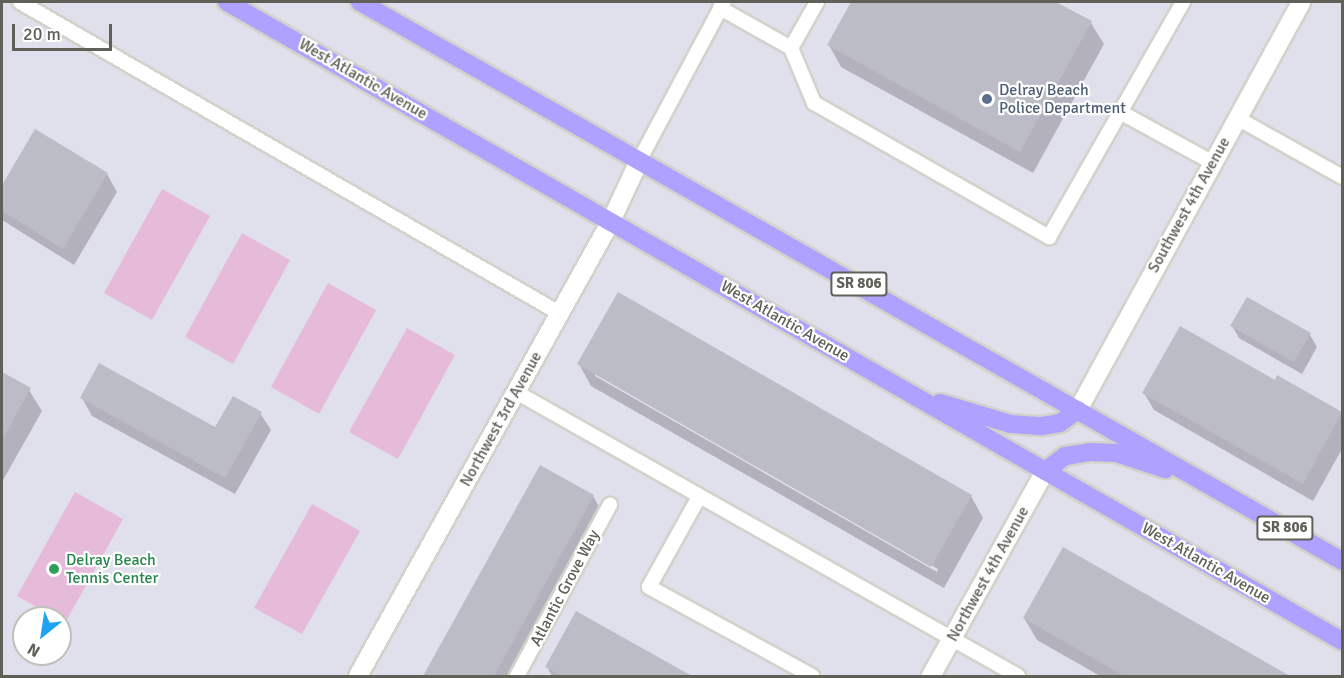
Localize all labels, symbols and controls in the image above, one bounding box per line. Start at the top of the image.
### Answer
scale bar [15,12,116,50]
text: 20 m [23,23,61,45]
street label: West Atlantic Avenue [295,34,431,124]
place label: Delray Beach Police Department [999,80,1126,118]
marker: Delray Beach Police Department [980,92,994,106]
street label: Southwest 4th Avenue [1144,134,1234,276]
road number: SR 806 [829,272,889,296]
street label: West Atlantic Avenue [717,276,853,366]
street label: Northwest 3rd Avenue [456,348,546,490]
street label: Northwest 4th Avenue [943,503,1033,645]
road number: SR 806 [1255,516,1315,540]
street label: West Atlantic Avenue [1138,518,1274,608]
street label: Atlantic Grove Way [526,527,604,649]
place label: Delray Beach Tennis Center [66,550,158,588]
marker: Delray Beach Tennis Center [47,562,61,576]
north arrow [12,606,72,666]
text: N [24,638,44,661]

